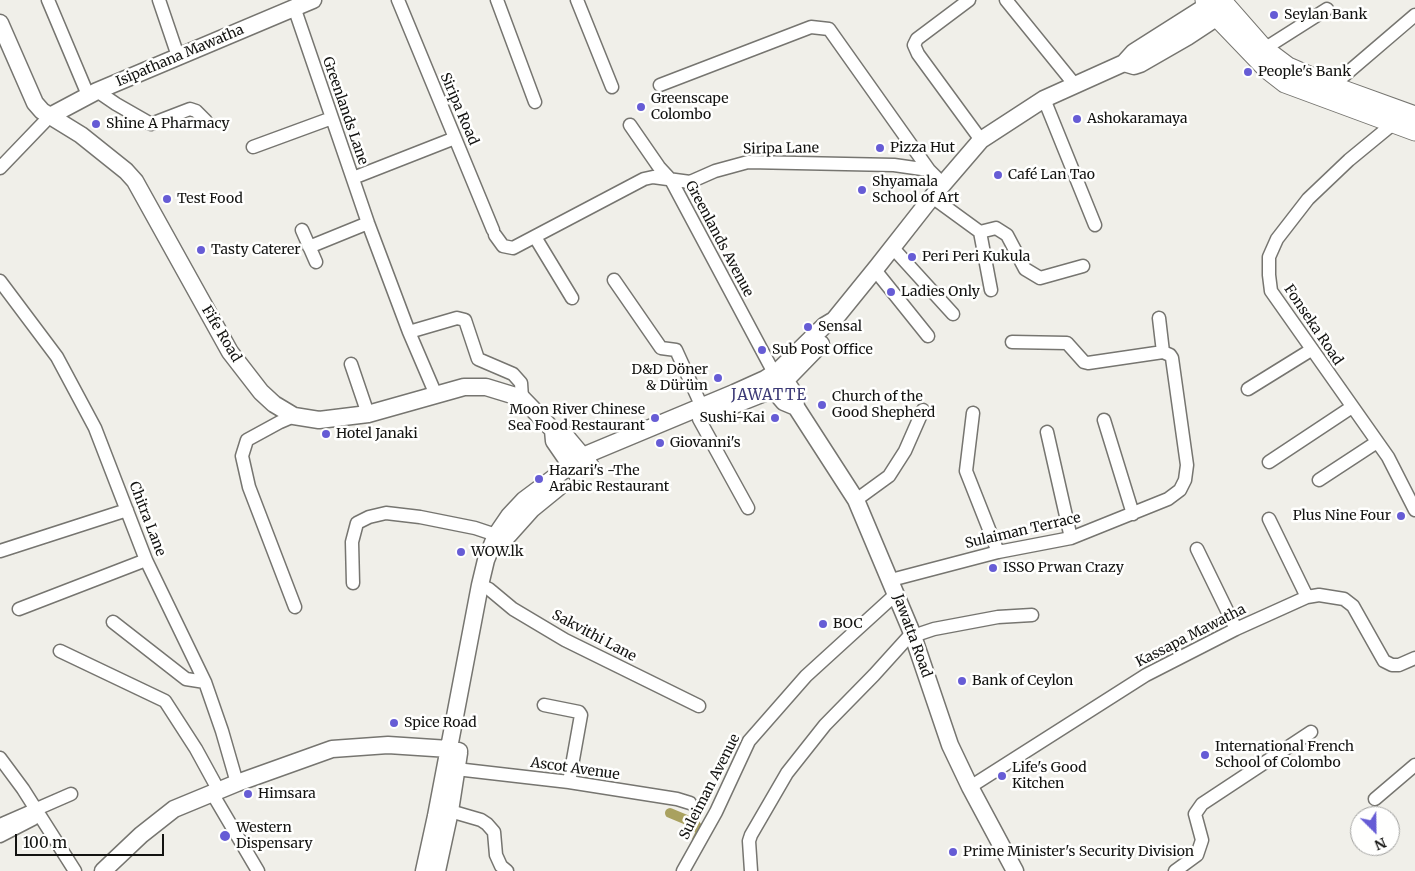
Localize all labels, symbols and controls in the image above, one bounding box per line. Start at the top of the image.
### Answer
place label: Seylan Bank [1284,7,1367,23]
marker: Seylan Bank [1268,9,1280,21]
street label: Isipathana Mawatha [114,21,246,91]
street label: Greenlands Lane [319,55,371,167]
place label: People's Bank [1258,64,1351,80]
marker: People's Bank [1242,66,1254,78]
street label: Siripa Road [436,70,482,148]
place label: Greenscape Colombo [651,91,729,124]
marker: Greenscape Colombo [635,101,647,113]
place label: Ashokaramaya [1087,111,1188,127]
marker: Ashokaramaya [1071,113,1083,125]
place label: Shine A Pharmacy [106,116,230,132]
marker: Shine A Pharmacy [90,118,102,130]
street label: Siripa Lane [743,140,819,158]
place label: Pizza Hut [890,140,955,156]
marker: Pizza Hut [874,142,886,154]
place label: Café Lan Tao [1008,167,1095,183]
marker: Café Lan Tao [992,169,1004,181]
place label: Shyamala School of Art [872,174,959,206]
street label: Greenlands Avenue [681,178,757,300]
marker: Shyamala School of Art [856,184,868,196]
place label: Test Food [177,191,243,207]
marker: Test Food [161,193,173,205]
place label: Tasty Caterer [211,242,301,258]
marker: Tasty Caterer [195,244,207,256]
place label: Peri Peri Kukula [922,249,1030,265]
marker: Peri Peri Kukula [906,251,918,263]
street label: Fonseka Road [1280,282,1346,368]
place label: Ladies Only [901,284,980,300]
marker: Ladies Only [885,286,897,298]
street label: Fife Road [198,303,244,365]
place label: Sensal [818,319,862,335]
marker: Sensal [802,321,814,333]
place label: Sub Post Office [772,342,873,358]
marker: Sub Post Office [756,344,768,356]
place label: D&D Döner & Dürüm [632,362,708,394]
marker: D&D Döner & Dürüm [712,372,724,384]
district label: JAWATTE [730,387,808,405]
place label: Church of the Good Shepherd [832,389,935,422]
marker: Church of the Good Shepherd [816,399,828,411]
place label: Moon River Chinese Sea Food Restaurant [508,402,645,434]
place label: Sushi-Kai [700,410,765,426]
marker: Moon River Chinese Sea Food Restaurant [649,412,661,424]
marker: Sushi-Kai [769,412,781,424]
place label: Hotel Janaki [336,426,418,442]
marker: Hotel Janaki [320,428,332,440]
place label: Giovanni's [670,435,741,451]
marker: Giovanni's [654,437,666,449]
place label: Hazari's -The Arabic Restaurant [549,463,669,496]
marker: Hazari's -The Arabic Restaurant [533,473,545,485]
street label: Chitra Lane [125,479,169,559]
place label: Plus Nine Four [1293,508,1391,524]
street label: Sulaiman Terrace [964,510,1082,552]
marker: Plus Nine Four [1395,510,1407,522]
place label: WOW.lk [471,544,524,560]
marker: WOW.lk [455,546,467,558]
place label: ISSO Prwan Crazy [1003,560,1124,576]
marker: ISSO Prwan Crazy [987,562,999,574]
street label: Jawatta Road [889,592,935,680]
street label: Kassapa Mawatha [1133,601,1249,671]
street label: Sakvithi Lane [549,607,639,665]
place label: BOC [833,616,863,632]
marker: BOC [817,618,829,630]
place label: Bank of Ceylon [972,673,1073,689]
marker: Bank of Ceylon [956,675,968,687]
place label: Spice Road [404,715,477,731]
marker: Spice Road [388,717,400,729]
street label: Suleiman Avenue [676,731,744,843]
place label: International French School of Colombo [1215,739,1354,772]
marker: International French School of Colombo [1199,749,1211,761]
street label: Ascot Avenue [529,754,621,784]
place label: Life's Good Kitchen [1012,760,1087,792]
marker: Life's Good Kitchen [996,770,1008,782]
place label: Himsara [258,786,316,802]
marker: Himsara [242,788,254,800]
north arrow [1350,806,1400,856]
place label: Western Dispensary [236,820,313,852]
scale bar [18,824,166,856]
marker: Western Dispensary [218,829,232,843]
text: 100 m [23,833,67,852]
text: N [1372,833,1389,854]
place label: Prime Minister's Security Division [963,844,1194,860]
marker: Prime Minister's Security Division [947,846,959,858]

